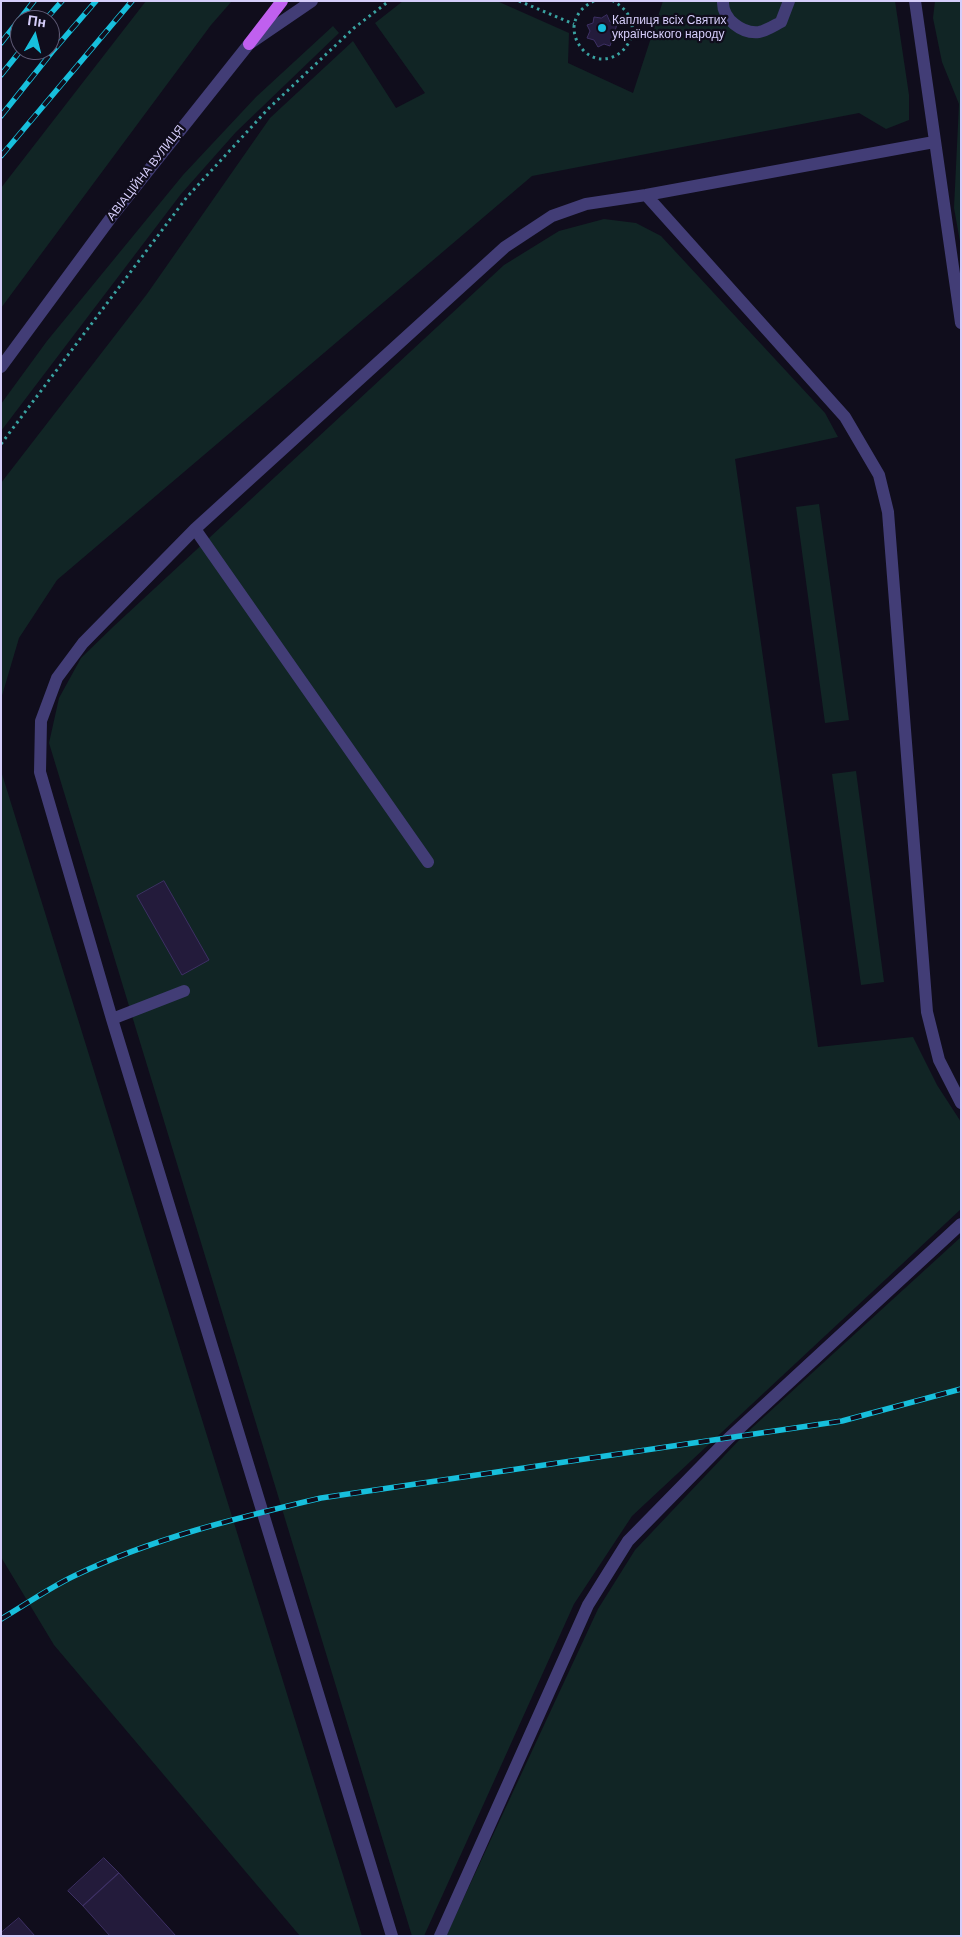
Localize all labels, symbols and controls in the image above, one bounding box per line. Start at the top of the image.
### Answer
north arrow [10,10,60,60]
text: Пн [27,12,47,30]
place label: Каплиця всіх Святих українського народу [612,14,726,42]
marker: Каплиця всіх Святих українського народу [596,22,608,34]
street label: АВІАЦІЙНА ВУЛИЦЯ [104,122,188,224]

